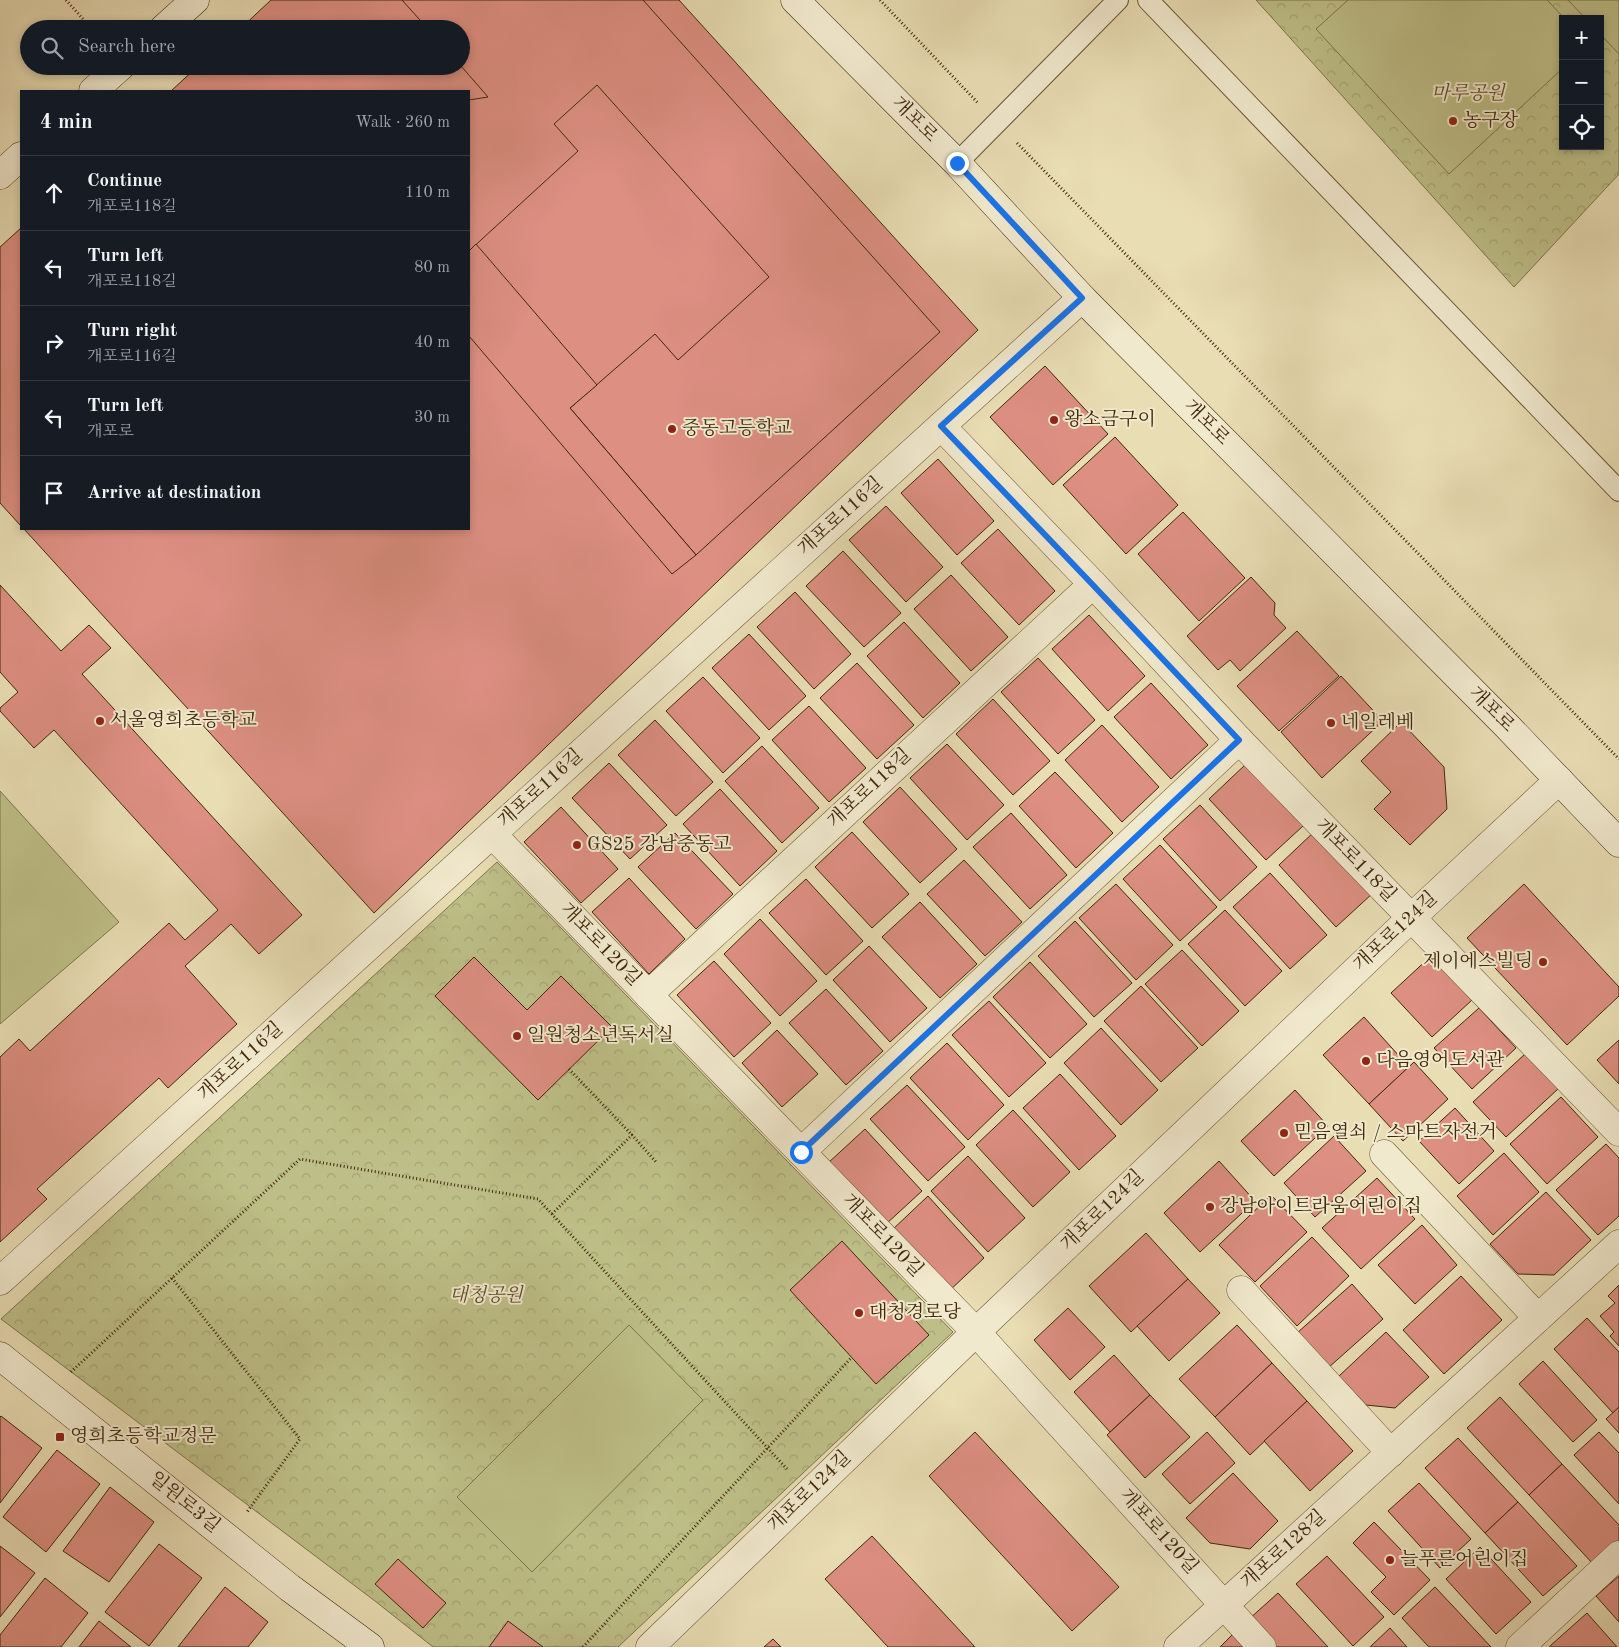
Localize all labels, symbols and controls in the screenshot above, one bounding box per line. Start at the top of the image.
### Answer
map controls [1559,15,1604,150]
button: + [1559,15,1604,60]
search box [20,20,470,75]
icon: search [38,34,66,62]
text: Search here [78,38,175,57]
button: − [1559,60,1604,105]
park label: 마루공원 [1431,82,1506,104]
street label: 개포로 [888,92,942,146]
button: locate [1559,105,1604,150]
place label: 농구장 [1463,110,1519,131]
text: 4 min [40,112,93,133]
text: Walk · 260 m [355,115,450,131]
marker: 농구장 [1447,115,1459,127]
route end [946,152,969,175]
text: Continue [87,172,162,191]
icon: ahead [40,179,68,207]
text: 110 m [405,185,450,201]
text: 개포로118길 [87,199,177,215]
text: Turn left [87,247,164,266]
icon: left [40,254,68,282]
text: 80 m [414,260,450,276]
text: 개포로118길 [87,274,177,290]
text: Turn right [87,322,177,341]
icon: right [40,329,68,357]
text: 40 m [414,335,450,351]
text: 개포로116길 [87,349,177,365]
street label: 개포로 [1180,395,1234,449]
text: Turn left [87,397,164,416]
icon: left [40,404,68,432]
place label: 왕소금구이 [1064,409,1156,430]
text: 30 m [414,410,450,426]
marker: 왕소금구이 [1048,414,1060,426]
place label: 중동고등학교 [682,418,792,439]
marker: 중동고등학교 [666,423,678,435]
text: 개포로 [87,424,133,440]
street label: 개포로116길 [794,473,887,560]
icon: arrive [40,479,68,507]
text: Arrive at destination [87,484,261,503]
street label: 개포로 [1465,682,1519,736]
place label: 서울영희초등학교 [110,710,257,731]
place label: 네일레베 [1341,712,1414,733]
marker: 서울영희초등학교 [94,715,106,727]
marker: 네일레베 [1325,717,1337,729]
street label: 개포로118길 [823,744,915,832]
street label: 개포로116길 [494,745,587,832]
street label: 개포로118길 [1311,815,1400,906]
place label: GS25 강남중동고 [587,834,732,855]
marker: GS25 강남중동고 [571,839,583,851]
street label: 개포로124길 [1349,887,1441,975]
street label: 개포로120길 [556,899,645,990]
place label: 제이에스빌딩 [1423,950,1533,972]
marker: 제이에스빌딩 [1537,956,1549,968]
street label: 개포로116길 [194,1018,287,1105]
place label: 일원청소년독서실 [527,1025,674,1046]
marker: 일원청소년독서실 [511,1030,523,1042]
place label: 다음영어도서관 [1376,1050,1505,1071]
marker: 다음영어도서관 [1360,1055,1372,1067]
place label: 믿음열쇠 / 스마트자전거 [1294,1122,1497,1143]
marker: 믿음열쇠 / 스마트자전거 [1278,1127,1290,1139]
route start [790,1141,813,1164]
street label: 개포로124길 [1057,1166,1148,1255]
street label: 개포로120길 [838,1190,927,1281]
place label: 강남아이트라움어린이집 [1220,1196,1422,1217]
marker: 강남아이트라움어린이집 [1204,1201,1216,1213]
park label: 대청공원 [449,1284,524,1306]
place label: 대청경로당 [869,1302,961,1323]
marker: 대청경로당 [853,1307,865,1319]
place label: 영희초등학교정문 [70,1426,217,1447]
marker: 영희초등학교정문 [54,1431,66,1443]
street label: 개포로124길 [764,1447,855,1536]
street label: 일원로3길 [145,1467,224,1537]
street label: 개포로120길 [1115,1485,1202,1578]
street label: 개포로128길 [1237,1506,1330,1593]
place label: 늘푸른어린이집 [1400,1549,1528,1570]
marker: 늘푸른어린이집 [1384,1554,1396,1566]

